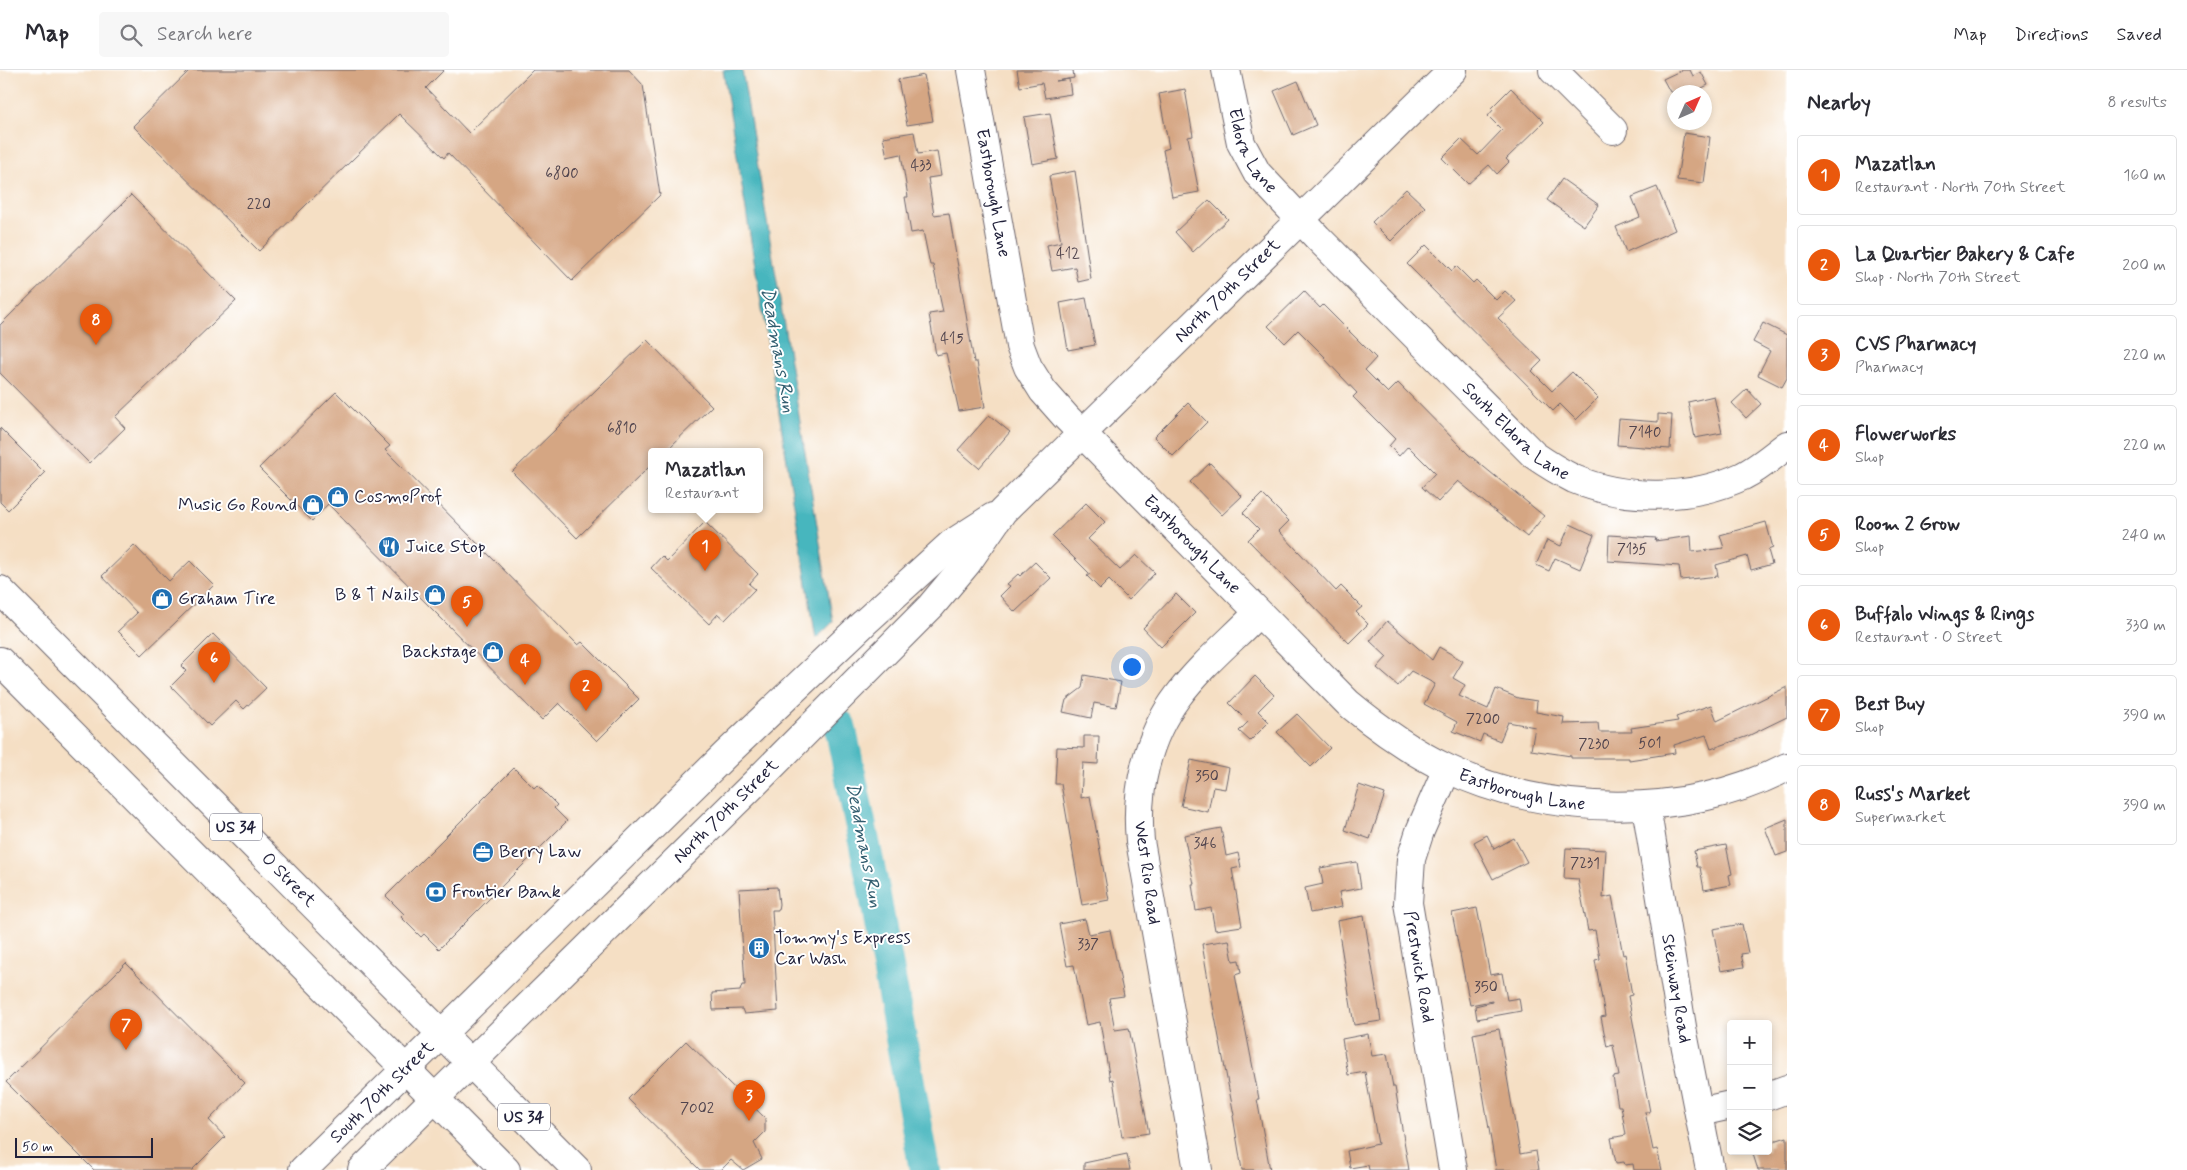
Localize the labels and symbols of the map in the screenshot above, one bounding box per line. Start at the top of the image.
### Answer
north arrow [1667,85,1712,130]
street label: Eldora Lane [1222,106,1282,199]
street label: Eastborough Lane [970,127,1016,259]
house number: 433 [910,156,932,176]
house number: 6800 [545,164,579,184]
house number: 220 [247,195,271,215]
street label: North 70th Street [1169,233,1286,348]
house number: 412 [1056,244,1080,264]
water label: Deadmans Run [755,285,801,415]
pin: 8 [80,304,112,345]
house number: 415 [940,329,964,349]
street label: South Eldora Lane [1457,377,1574,486]
house number: 6810 [607,419,637,439]
house number: 7140 [1629,423,1661,443]
shop icon: CosmoProf [326,485,350,509]
place label: CosmoProf [354,485,442,509]
street label: Eastborough Lane [1138,490,1246,599]
place label: Music Go Round [178,493,297,517]
shop icon: Music Go Round [301,493,325,517]
pin: 1 [689,530,721,571]
restaurant icon: Juice Stop [377,535,401,559]
place label: Juice Stop [405,535,486,559]
house number: 7135 [1617,540,1647,560]
place label: B & T Nails [335,583,419,607]
shop icon: B & T Nails [423,583,447,607]
pin: 5 [451,586,483,627]
shop icon: Graham Tire [150,587,174,611]
place label: Graham Tire [178,587,276,611]
place label: Backstage [402,640,477,664]
shop icon: Backstage [481,640,505,664]
pin: 6 [198,642,230,683]
pin: 4 [509,644,541,685]
your location [1119,654,1145,680]
pin: 2 [570,670,602,711]
house number: 7200 [1466,710,1500,730]
house number: 501 [1638,734,1662,754]
house number: 7230 [1578,735,1610,755]
street label: North 70th Street [668,754,784,869]
street label: Eastborough Lane [1455,763,1586,816]
house number: 350 [1195,767,1219,787]
water label: Deadmans Run [840,780,888,910]
road number: US 34 [210,814,262,840]
street label: West Rio Road [1128,820,1166,926]
house number: 346 [1194,834,1216,854]
office icon: Berry Law [471,840,495,864]
place label: Berry Law [499,840,581,864]
street label: O Street [256,847,321,913]
house number: 7231 [1570,854,1600,874]
bank icon: Frontier Bank [424,880,448,904]
place label: Frontier Bank [452,880,561,904]
street label: Prestwick Road [1398,909,1440,1025]
place label: Tommy's Express Car Wash [775,926,911,971]
street label: Steinway Road [1655,932,1697,1045]
house number: 337 [1077,935,1099,955]
building icon: Tommy's Express Car Wash [747,936,771,960]
house number: 350 [1474,978,1498,998]
pin: 7 [110,1009,142,1050]
street label: South 70th Street [325,1035,440,1149]
pin: 3 [733,1080,765,1121]
house number: 7002 [680,1099,714,1119]
road number: US 34 [498,1104,550,1130]
scale bar [15,1135,152,1158]

